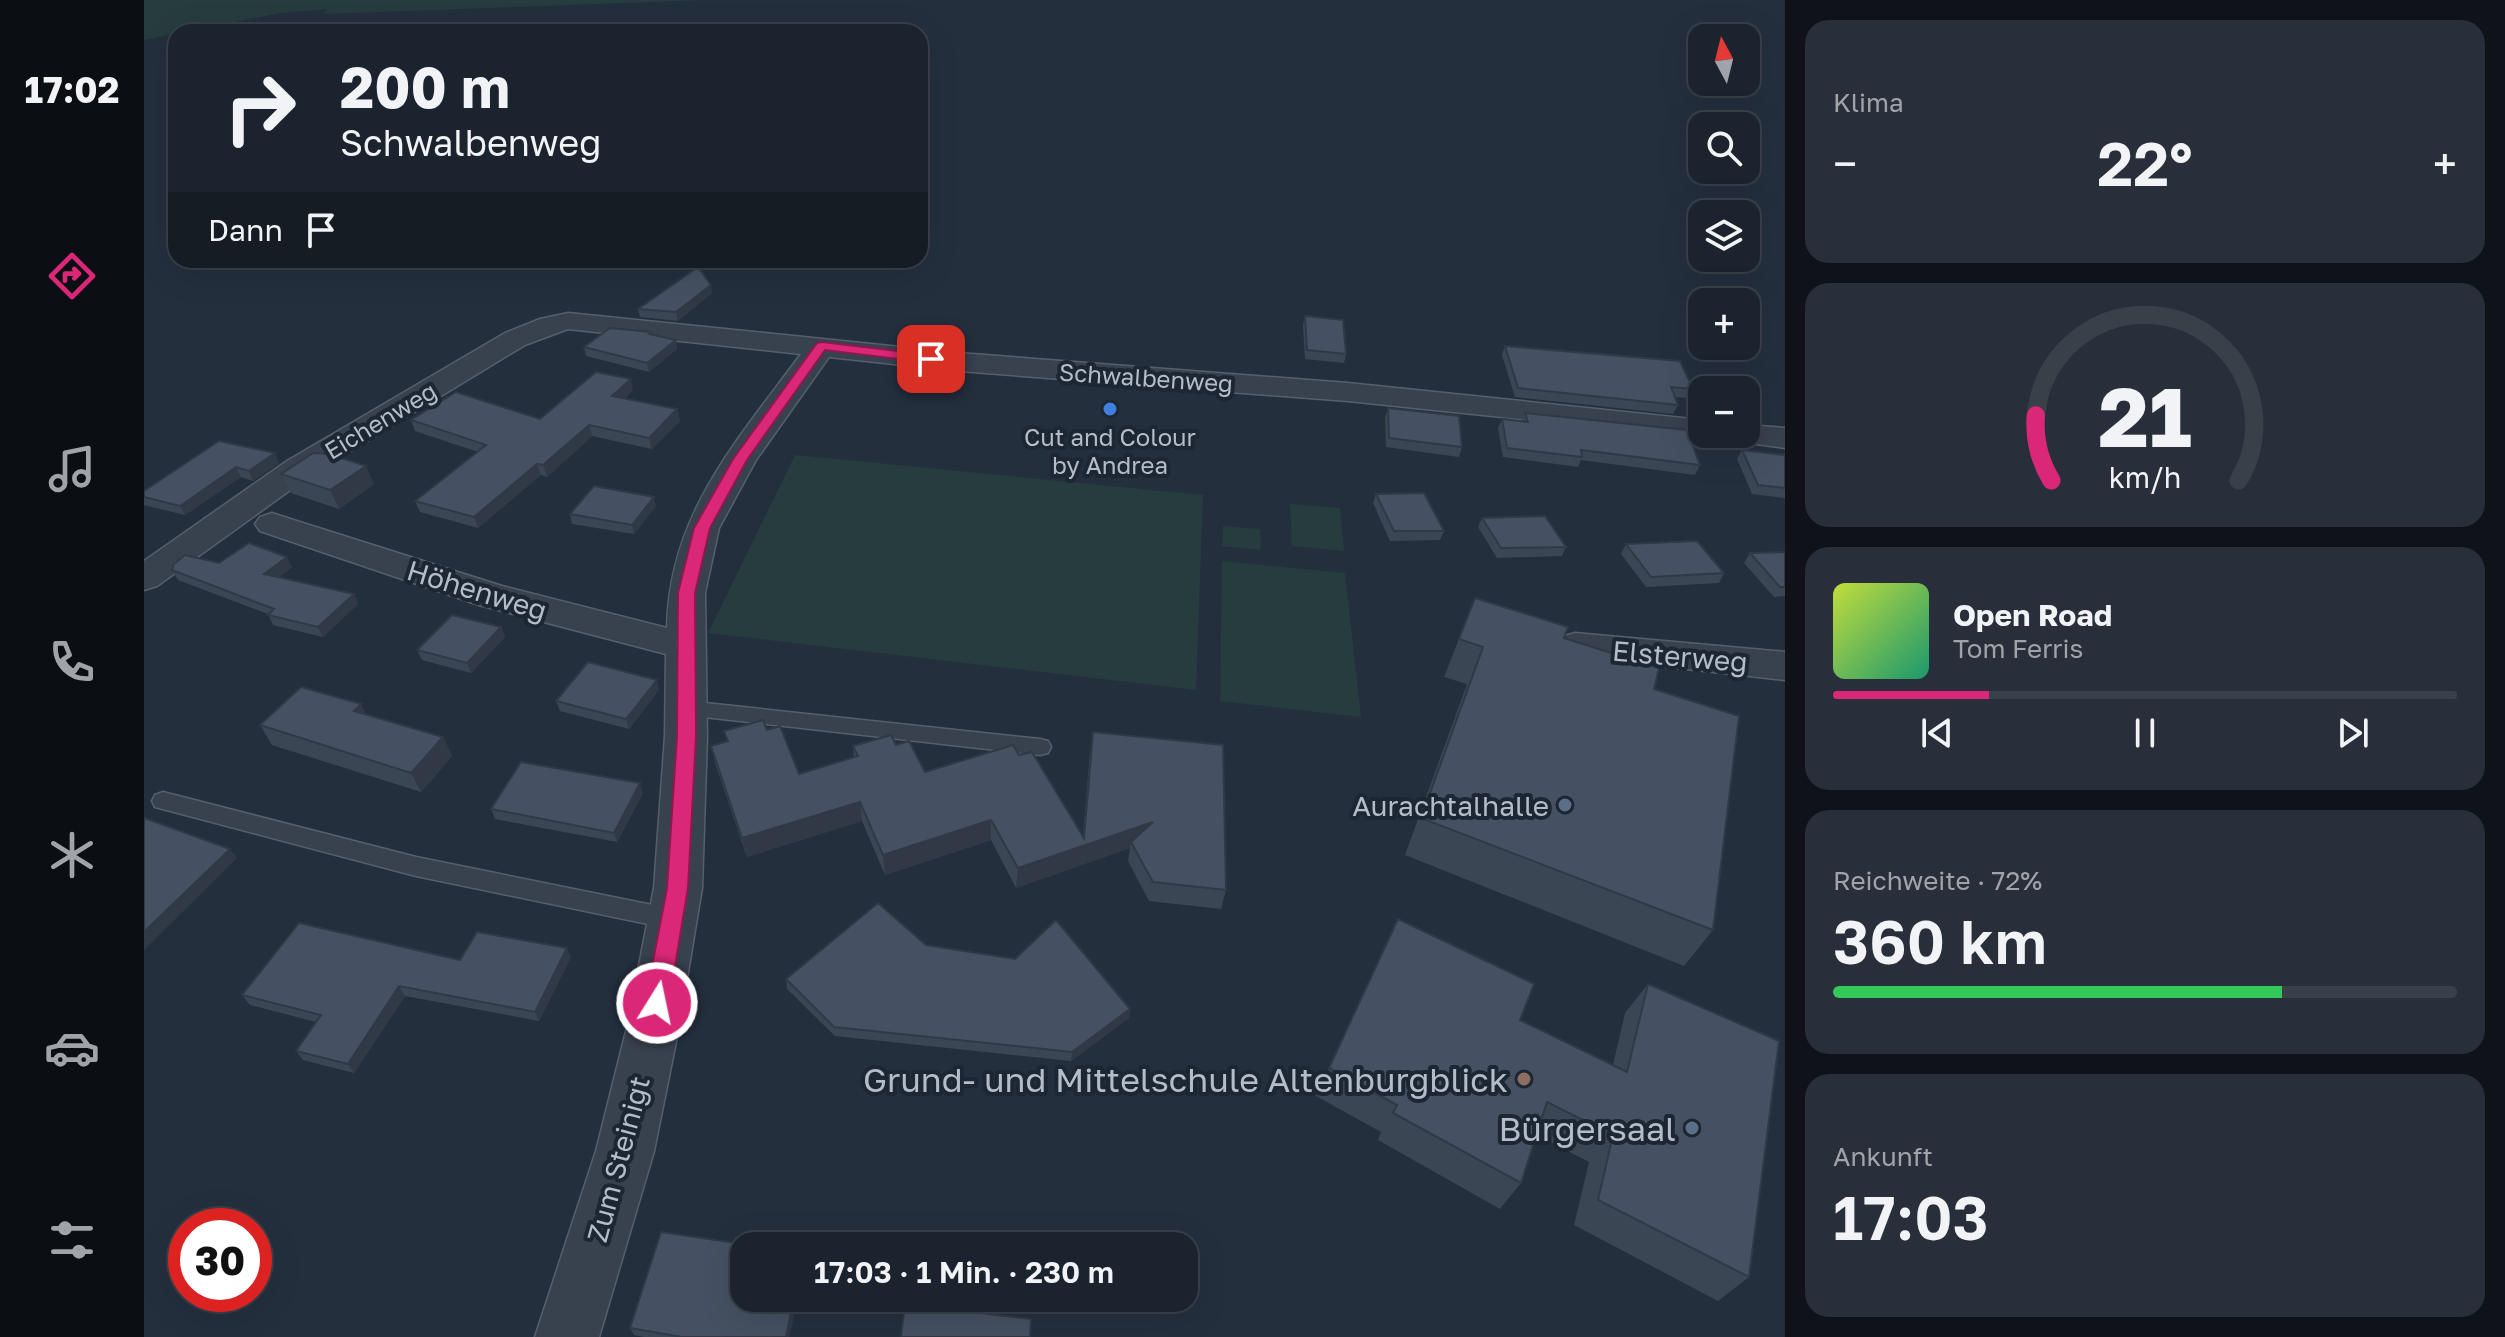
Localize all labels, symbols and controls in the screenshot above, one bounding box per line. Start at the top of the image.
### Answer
north arrow [1688,24,1760,96]
map controls [1688,24,1760,448]
text: 200 m [340,53,510,120]
icon: right [208,56,312,160]
text: 17:02 [24,68,120,111]
text: Klima [1833,87,1904,118]
button: search [1688,112,1760,184]
text: Schwalbenweg [340,121,601,164]
text: 22° [2097,127,2193,199]
text: − [1833,137,1857,190]
text: + [2433,137,2457,190]
button: layers [1688,200,1760,272]
icon: arrive [299,208,343,252]
text: Dann [208,212,283,248]
icon: directions [44,248,100,304]
button: + [1688,288,1760,360]
pin [897,325,965,393]
icon: arrive [909,337,953,381]
street label: Schwalbenweg [1058,356,1234,398]
text: 21 [2098,365,2192,465]
street label: Eichenweg [319,375,441,465]
button: − [1688,376,1760,448]
marker: Cut and Colour by Andrea [1101,400,1119,418]
place label: Cut and Colour by Andrea [1024,422,1196,479]
icon: music [44,441,100,497]
text: km/h [2109,460,2181,494]
street label: Höhenweg [403,553,551,627]
text: Open Road [1953,597,2112,633]
text: Tom Ferris [1953,633,2083,664]
icon: phone [44,634,100,690]
street label: Elsterweg [1611,634,1749,678]
icon: previous [1915,711,1959,755]
icon: pause [2123,711,2167,755]
icon: next [2331,711,2375,755]
place label: Aurachtalhalle [1352,789,1549,822]
marker: Aurachtalhalle [1556,796,1574,814]
icon: climate [44,827,100,883]
text: Reichweite · 72% [1833,865,2042,896]
text: 360 km [1833,905,2047,977]
position arrow [615,961,699,1045]
icon: car [44,1020,100,1076]
place label: Grund- und Mittelschule Altenburgblick [863,1059,1508,1099]
marker: Grund- und Mittelschule Altenburgblick [1515,1070,1533,1088]
street label: Zum Steinigt [580,1072,656,1246]
place label: Bürgersaal [1499,1108,1676,1148]
marker: Bürgersaal [1683,1119,1701,1137]
text: Ankunft [1833,1141,1933,1172]
text: 17:03 [1833,1181,1989,1253]
speed limit sign: 30 [168,1208,272,1312]
icon: filters [44,1212,100,1268]
text: 17:03 · 1 Min. · 230 m [814,1254,1114,1290]

